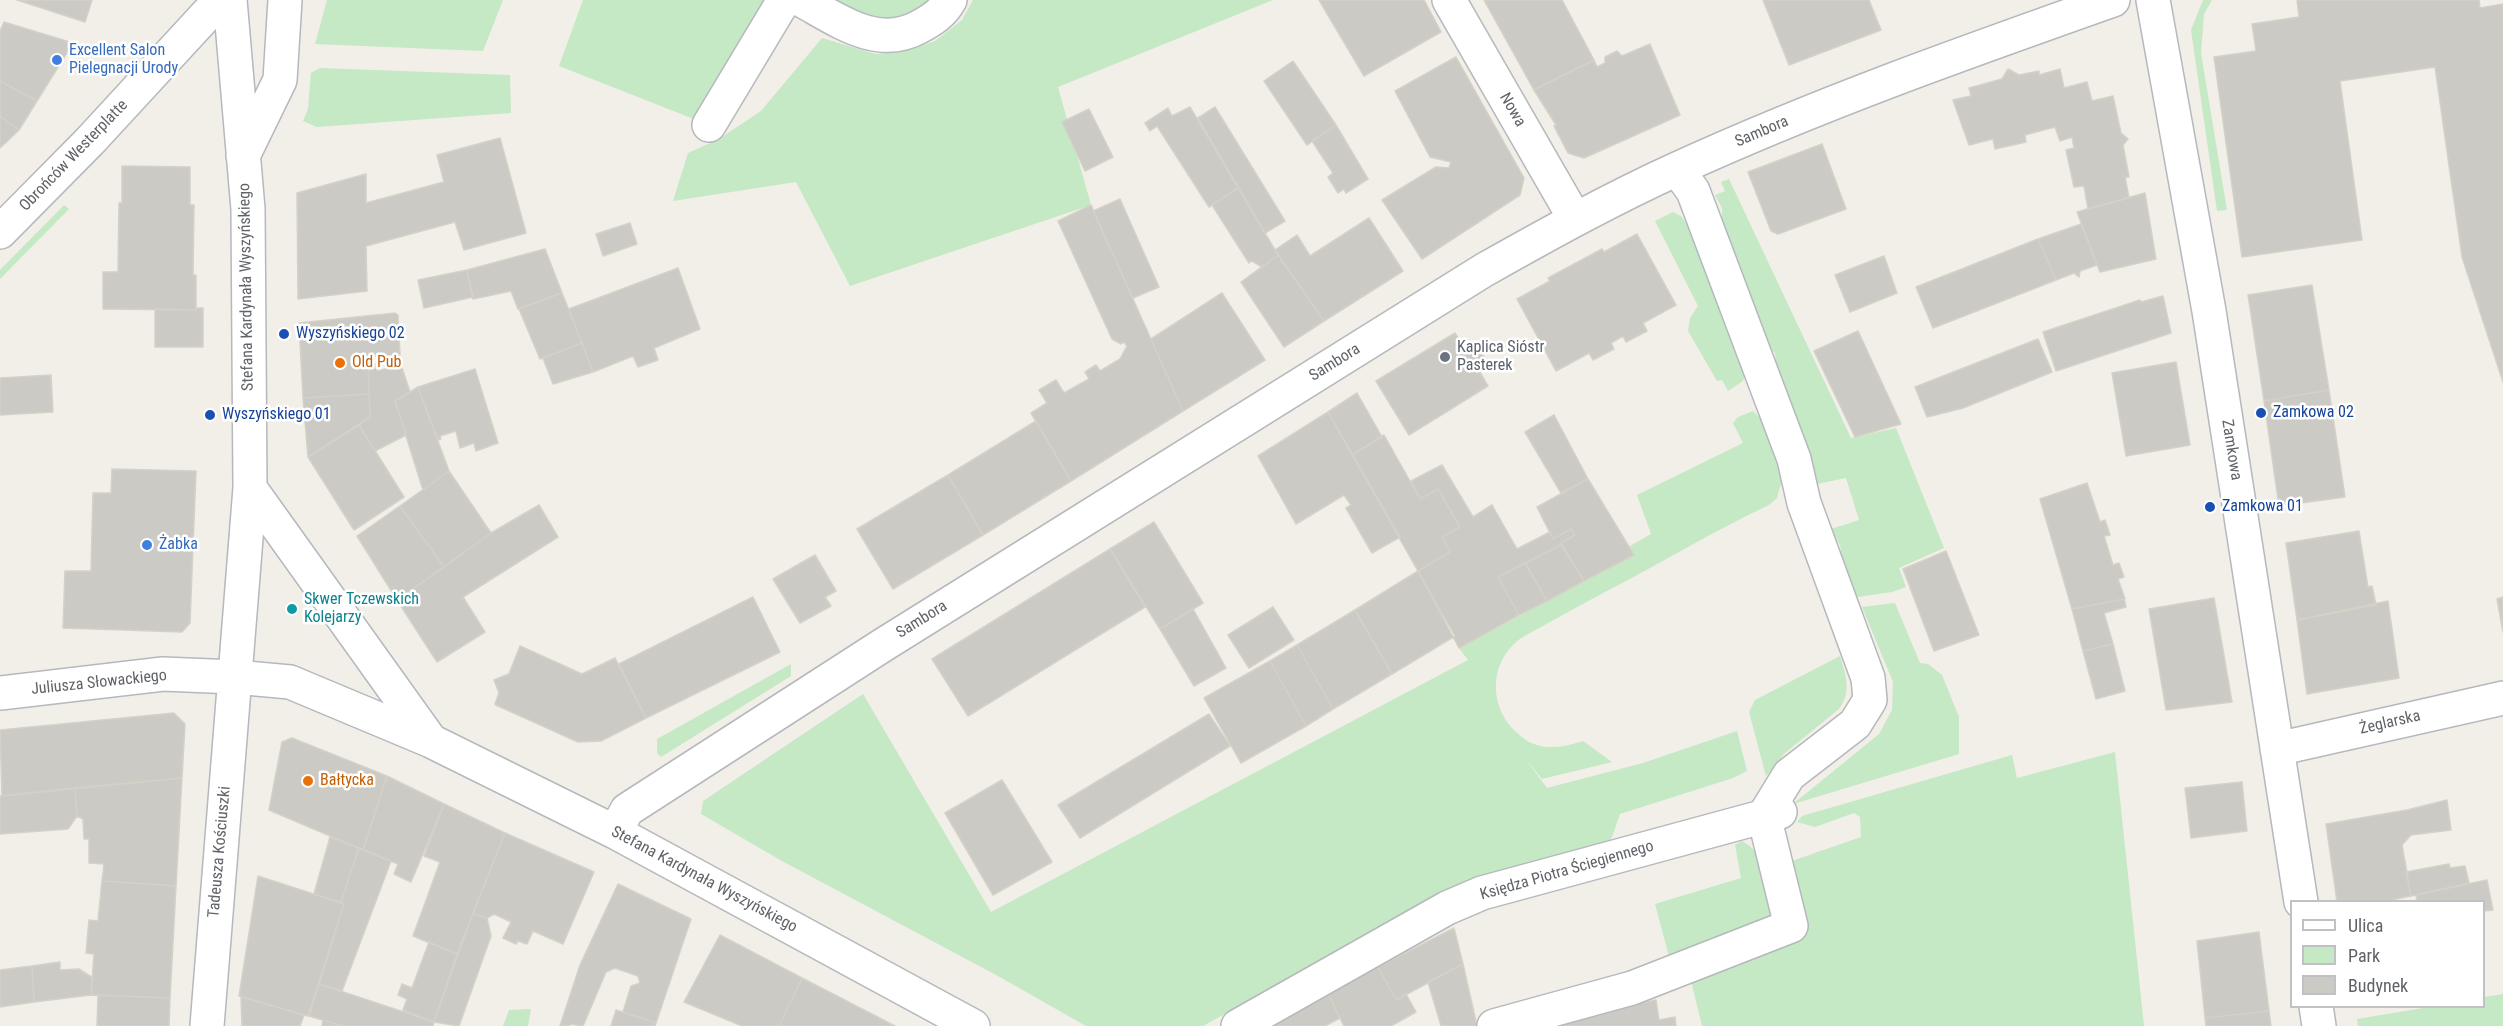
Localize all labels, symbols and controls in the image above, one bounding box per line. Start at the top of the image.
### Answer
place label: Excellent Salon Pielegnacji Urody [69,41,178,79]
marker: Excellent Salon Pielegnacji Urody [50,53,64,67]
street label: Nowa [1495,90,1529,130]
street label: Obrońców Westerplatte [16,96,132,216]
street label: Sambora [1732,112,1792,152]
street label: Stefana Kardynała Wyszyńskiego [236,183,258,391]
place label: Wyszyńskiego 02 [296,324,405,344]
marker: Wyszyńskiego 02 [277,327,291,341]
place label: Kaplica Sióstr Pasterek [1457,338,1544,376]
street label: Sambora [1306,340,1364,386]
marker: Kaplica Sióstr Pasterek [1438,350,1452,364]
place label: Old Pub [352,353,401,373]
marker: Old Pub [333,356,347,370]
place label: Zamkowa 02 [2273,403,2354,423]
place label: Wyszyńskiego 01 [222,405,331,425]
marker: Zamkowa 02 [2254,406,2268,420]
marker: Wyszyńskiego 01 [203,408,217,422]
street label: Zamkowa [2217,418,2245,482]
place label: Zamkowa 01 [2222,497,2303,517]
marker: Zamkowa 01 [2203,500,2217,514]
place label: Żabka [159,535,198,555]
marker: Żabka [140,538,154,552]
place label: Skwer Tczewskich Kolejarzy [304,590,419,628]
street label: Sambora [893,597,951,643]
marker: Skwer Tczewskich Kolejarzy [285,602,299,616]
street label: Juliusza Słowackiego [30,666,168,700]
street label: Żeglarska [2358,707,2422,739]
place label: Bałtycka [320,771,374,791]
marker: Bałtycka [301,774,315,788]
street label: Tadeusza Kościuszki [205,786,235,918]
street label: Stefana Kardynała Wyszyńskiego [608,823,800,937]
street label: Księdza Piotra Ściegiennego [1478,837,1656,905]
legend [2290,900,2485,1008]
text: Ulica [2348,915,2383,936]
text: Park [2348,945,2380,966]
text: Budynek [2348,975,2408,996]

